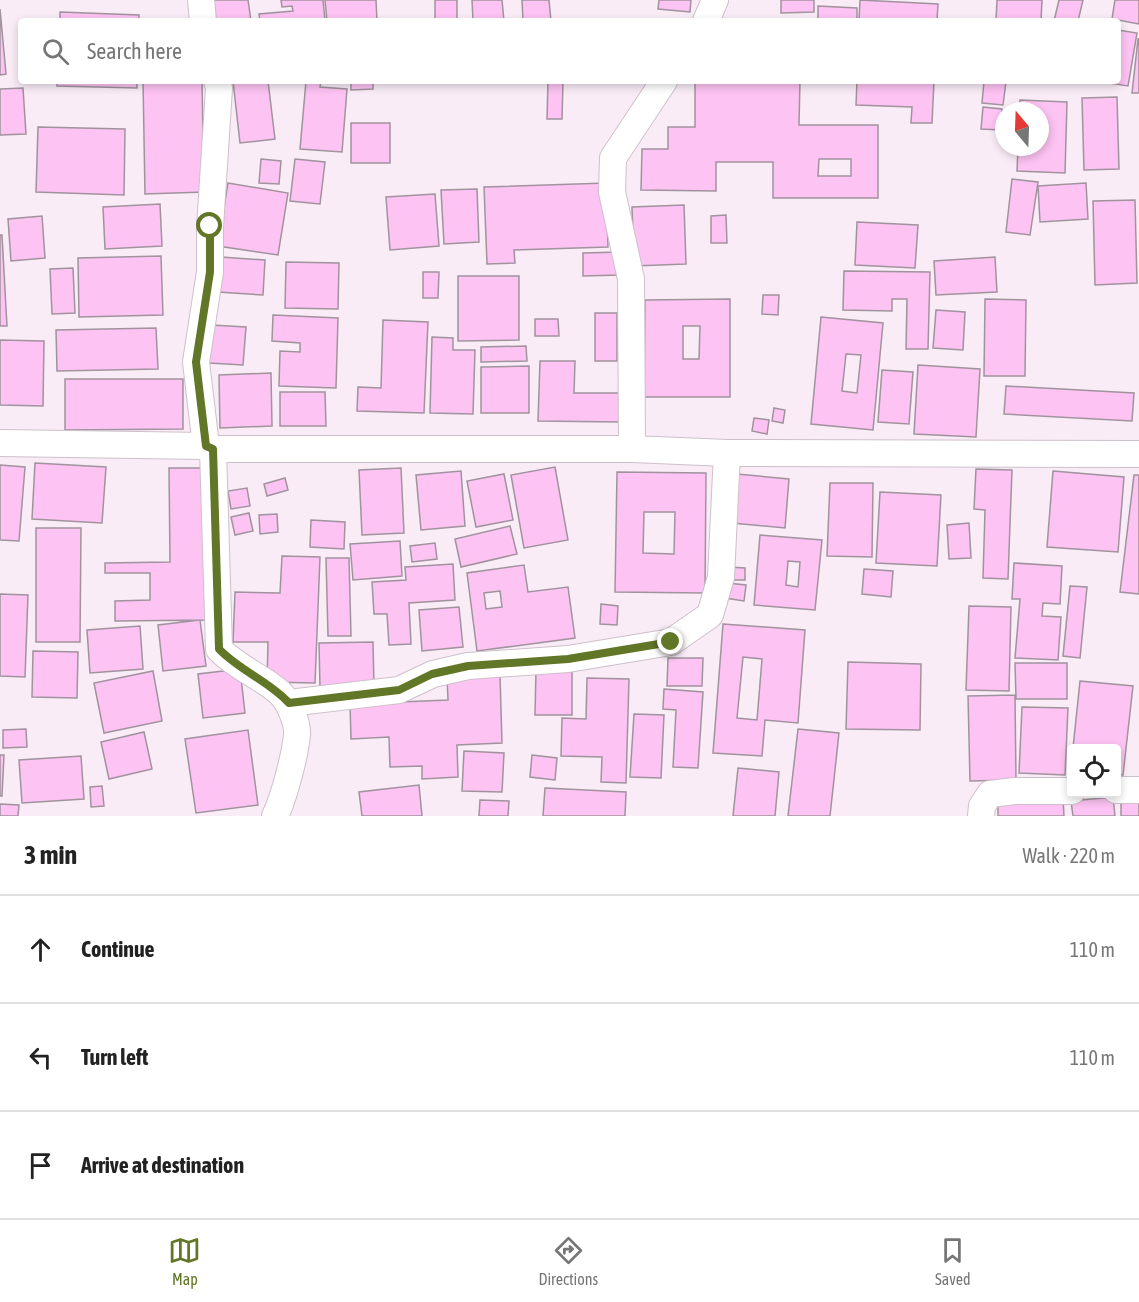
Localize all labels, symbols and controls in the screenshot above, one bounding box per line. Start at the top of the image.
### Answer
search box [18,18,1121,84]
icon: search [39,35,72,68]
text: Search here [87,38,182,64]
north arrow [995,102,1049,156]
route start [196,212,222,238]
route end [657,628,683,654]
map controls [1067,744,1121,798]
button: locate [1067,744,1121,798]
text: 3 min [24,840,77,870]
text: Walk · 220 m [1023,844,1115,867]
icon: ahead [24,933,57,966]
text: Continue [81,936,155,962]
text: 110 m [1070,938,1115,961]
icon: left [24,1041,57,1074]
text: Turn left [81,1044,148,1070]
text: 110 m [1070,1046,1115,1069]
icon: arrive [24,1149,57,1182]
text: Arrive at destination [81,1152,244,1178]
tab: Map [168,1234,201,1288]
tab: Directions [538,1234,598,1288]
tab: Saved [935,1234,970,1288]

